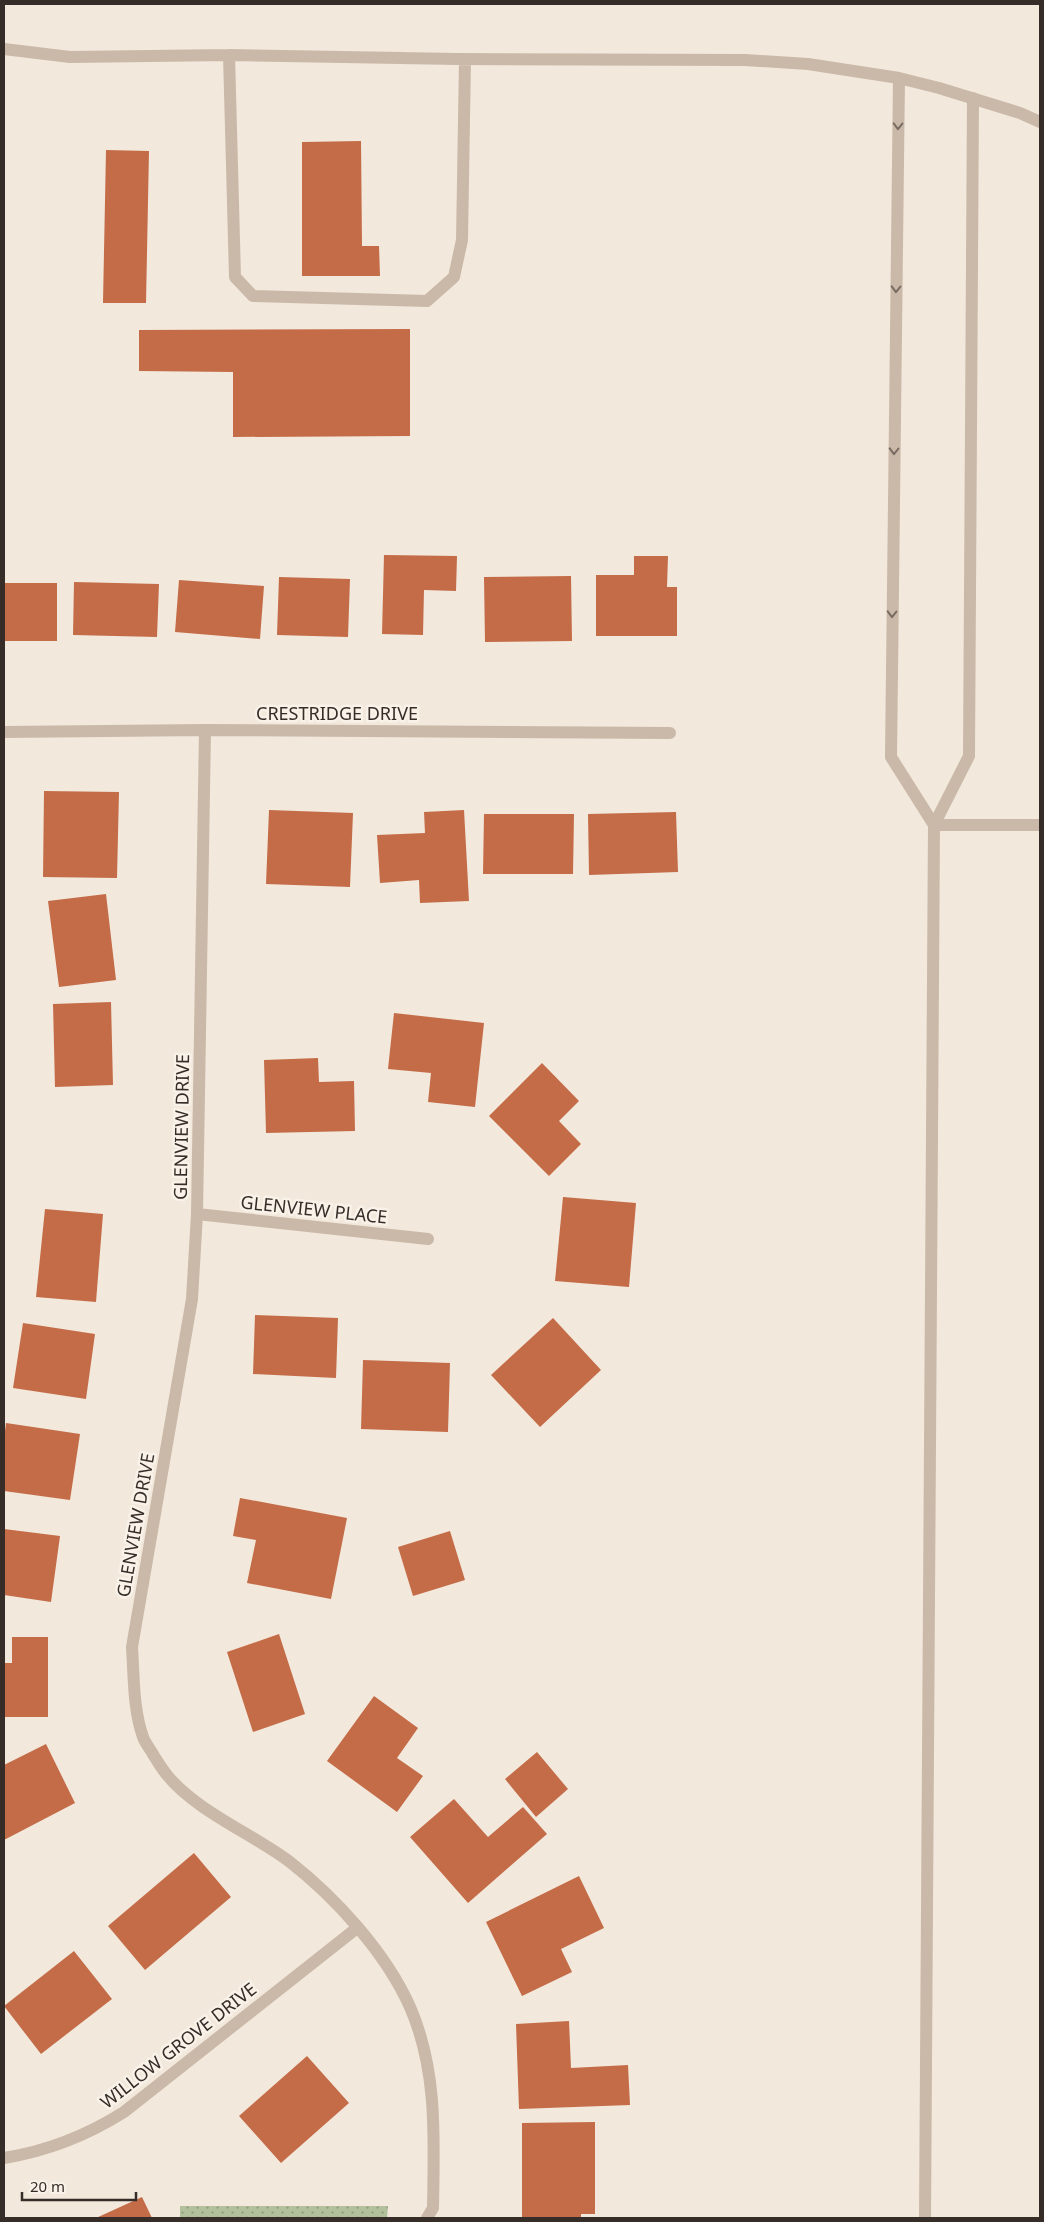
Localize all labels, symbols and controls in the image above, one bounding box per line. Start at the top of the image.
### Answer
one-way arrow [893,123,903,131]
one-way arrow [891,286,901,293]
one-way arrow [889,448,899,456]
one-way arrow [887,610,898,618]
street label: CRESTRIDGE DRIVE [256,701,418,725]
street label: GLENVIEW DRIVE [168,1054,194,1200]
street label: GLENVIEW PLACE [239,1189,389,1229]
street label: GLENVIEW DRIVE [111,1451,159,1599]
street label: WILLOW GROVE DRIVE [95,1977,261,2113]
scale bar [22,2170,136,2202]
text: 20 m [30,2176,65,2196]

